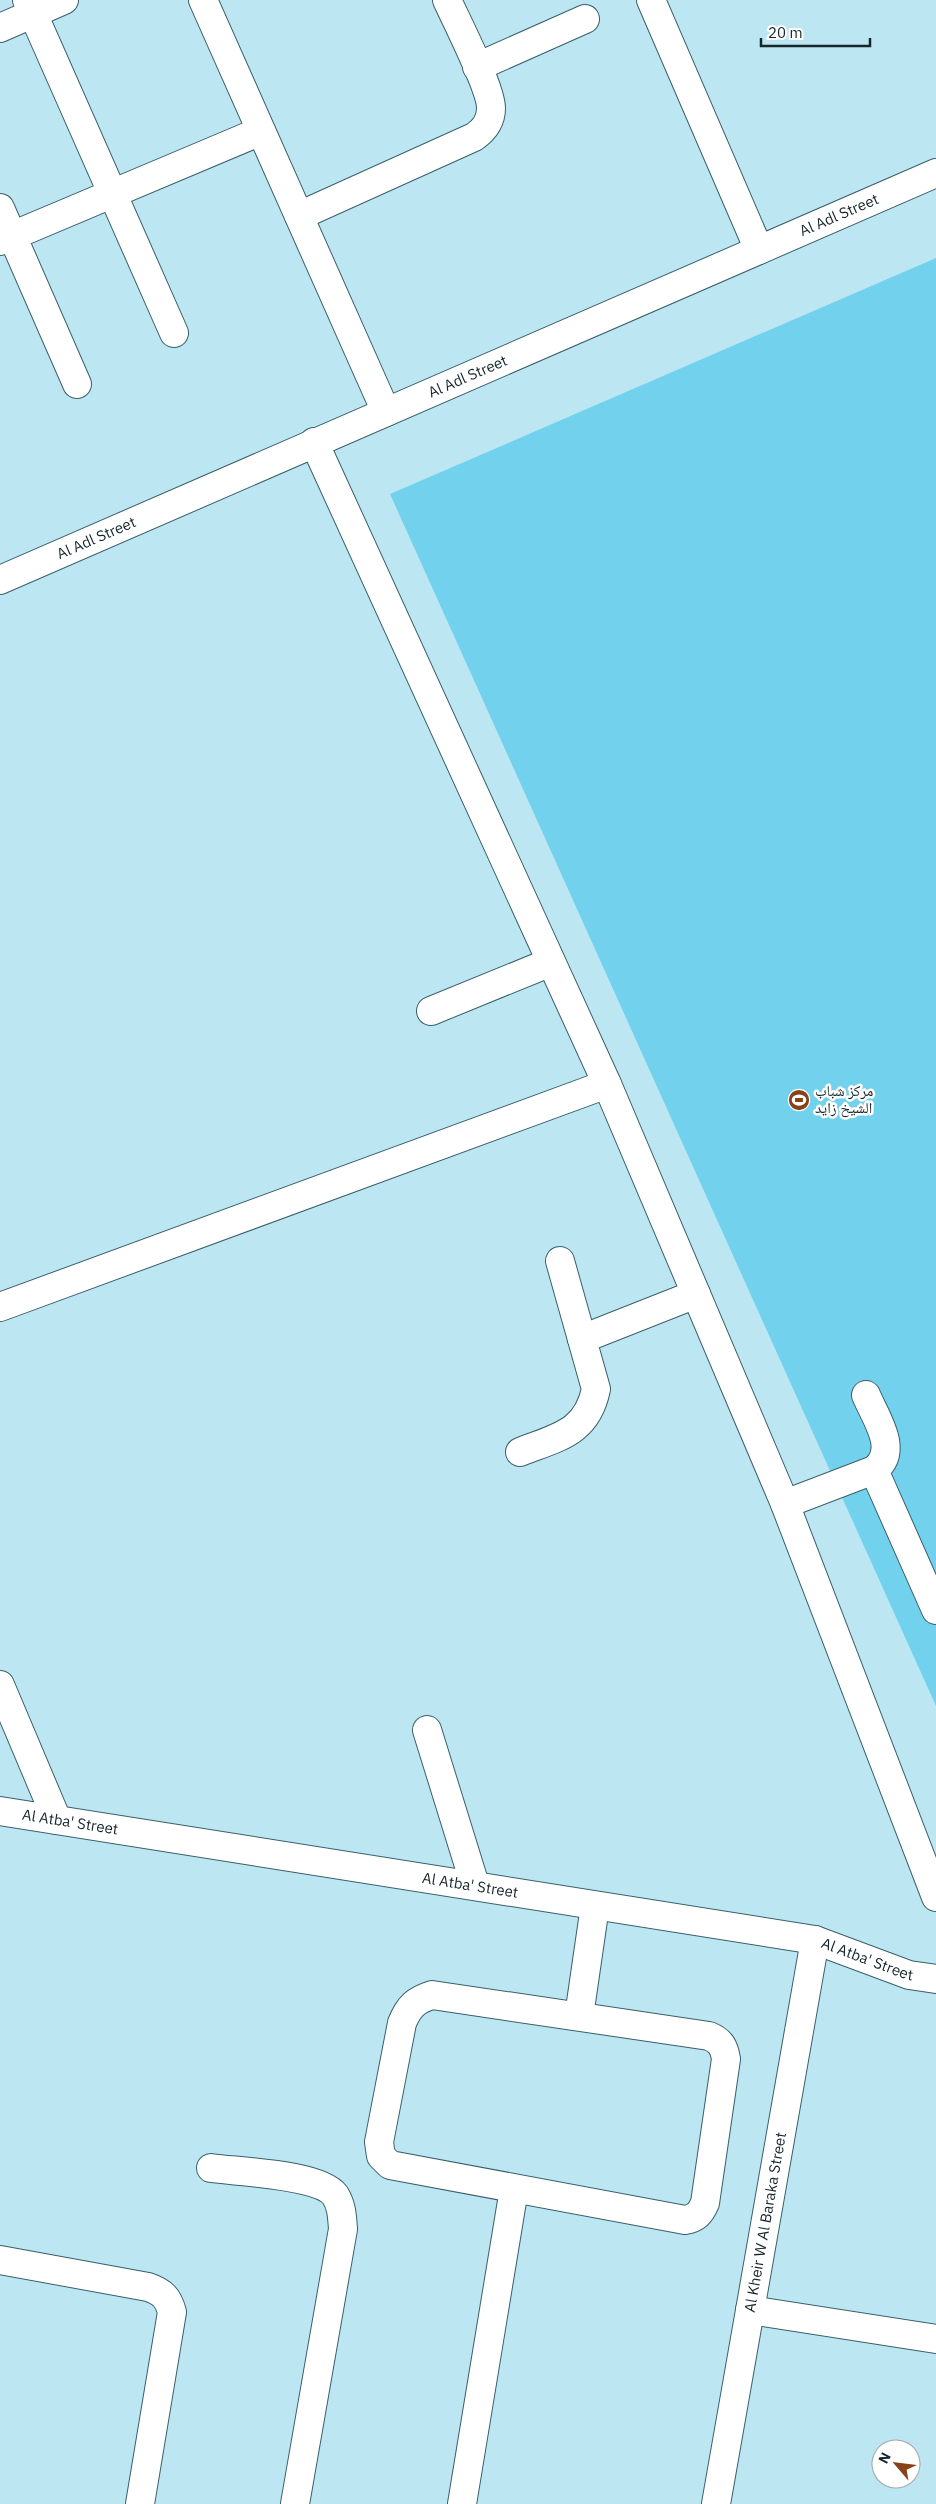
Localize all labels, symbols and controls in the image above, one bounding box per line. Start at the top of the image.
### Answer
scale bar [761,15,870,47]
text: 20 m [768,23,803,42]
street label: Al Adl Street [796,189,881,240]
street label: Al Adl Street [425,351,510,402]
street label: Al Adl Street [54,512,139,563]
place label: مركز شباب الشيخ زايد [815,1081,874,1118]
sports icon: مركز شباب الشيخ زايد [787,1088,811,1112]
street label: Al Atba' Street [21,1805,120,1839]
street label: Al Atba' Street [421,1868,520,1902]
street label: Al Atba' Street [819,1933,914,1984]
street label: Al Kheir W Al Baraka Street [740,2131,790,2314]
north arrow [871,2439,921,2489]
text: N [874,2449,895,2467]

